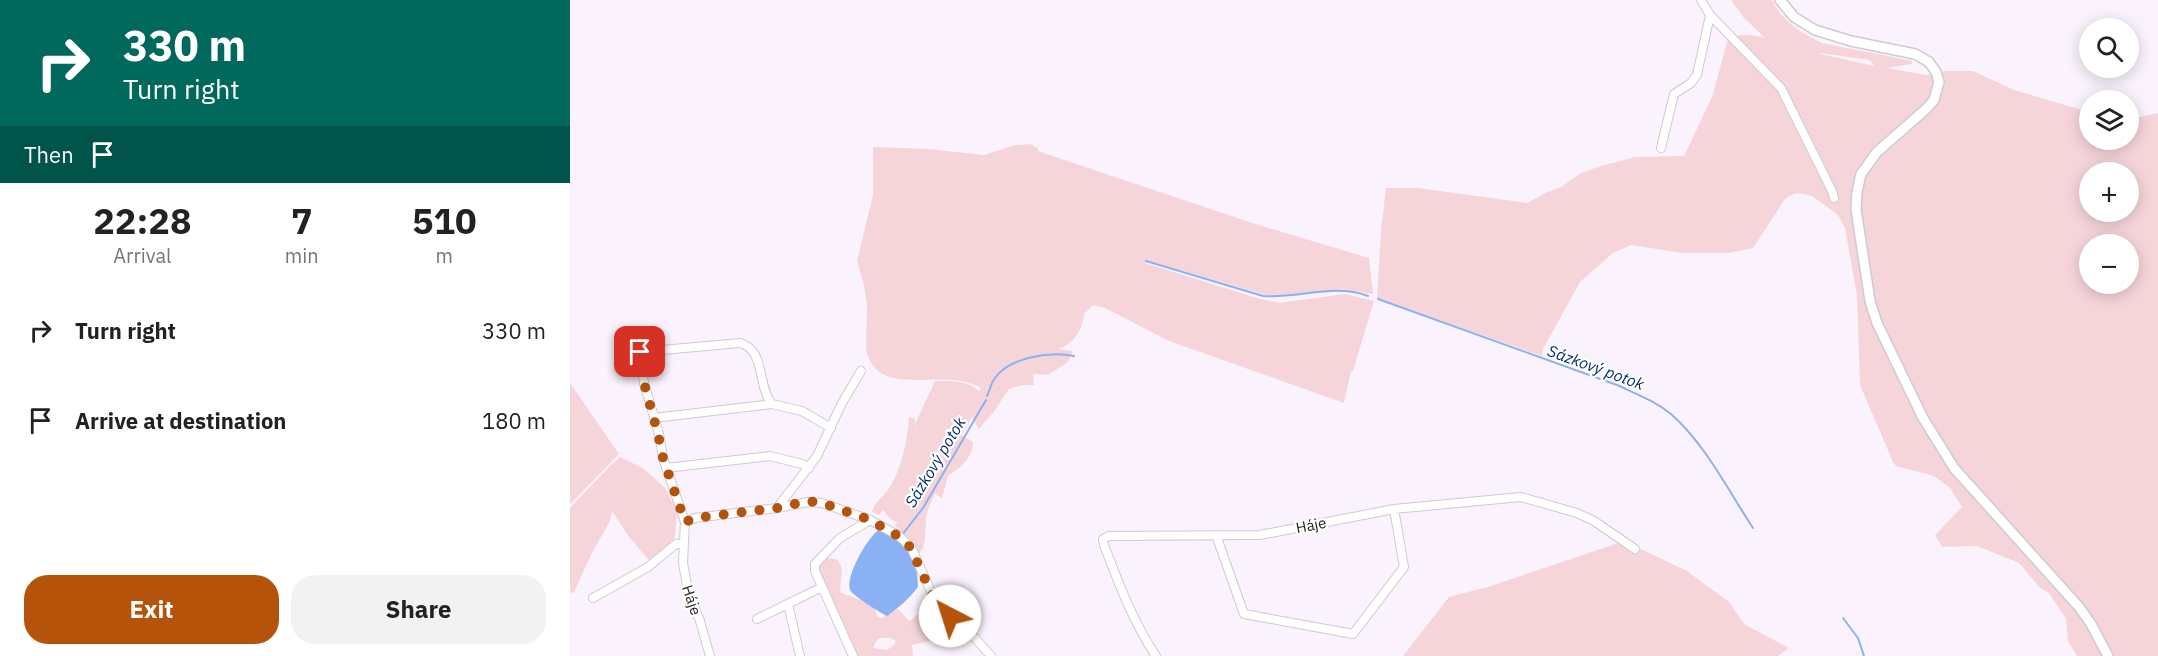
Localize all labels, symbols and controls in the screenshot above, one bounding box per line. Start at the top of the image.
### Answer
text: 330 m [123,18,246,73]
map controls [2079,18,2139,294]
button: search [2079,18,2139,78]
icon: right [24,24,102,102]
text: Turn right [123,71,240,106]
button: layers [2079,90,2139,150]
icon: arrive [86,138,119,171]
text: Then [24,140,74,169]
button: + [2079,162,2139,222]
text: 22:28 [93,197,192,244]
text: 7 [291,197,313,244]
text: 510 [412,197,477,244]
button: − [2079,234,2139,294]
text: Arrival [113,242,172,269]
text: min [285,242,319,269]
text: m [436,242,453,269]
icon: right [24,314,57,347]
text: Turn right [75,316,176,345]
text: 330 m [482,316,546,345]
pin [614,326,665,377]
icon: arrive [623,335,656,368]
water label: Sázkový potok [1545,340,1648,394]
icon: arrive [24,404,57,437]
text: Arrive at destination [75,406,286,435]
text: 180 m [482,406,546,435]
water label: Sázkový potok [900,413,970,511]
street label: Háje [1294,513,1328,537]
button: Exit [24,575,279,644]
button: Share [291,575,546,644]
street label: Háje [678,582,706,618]
position arrow [918,584,982,648]

